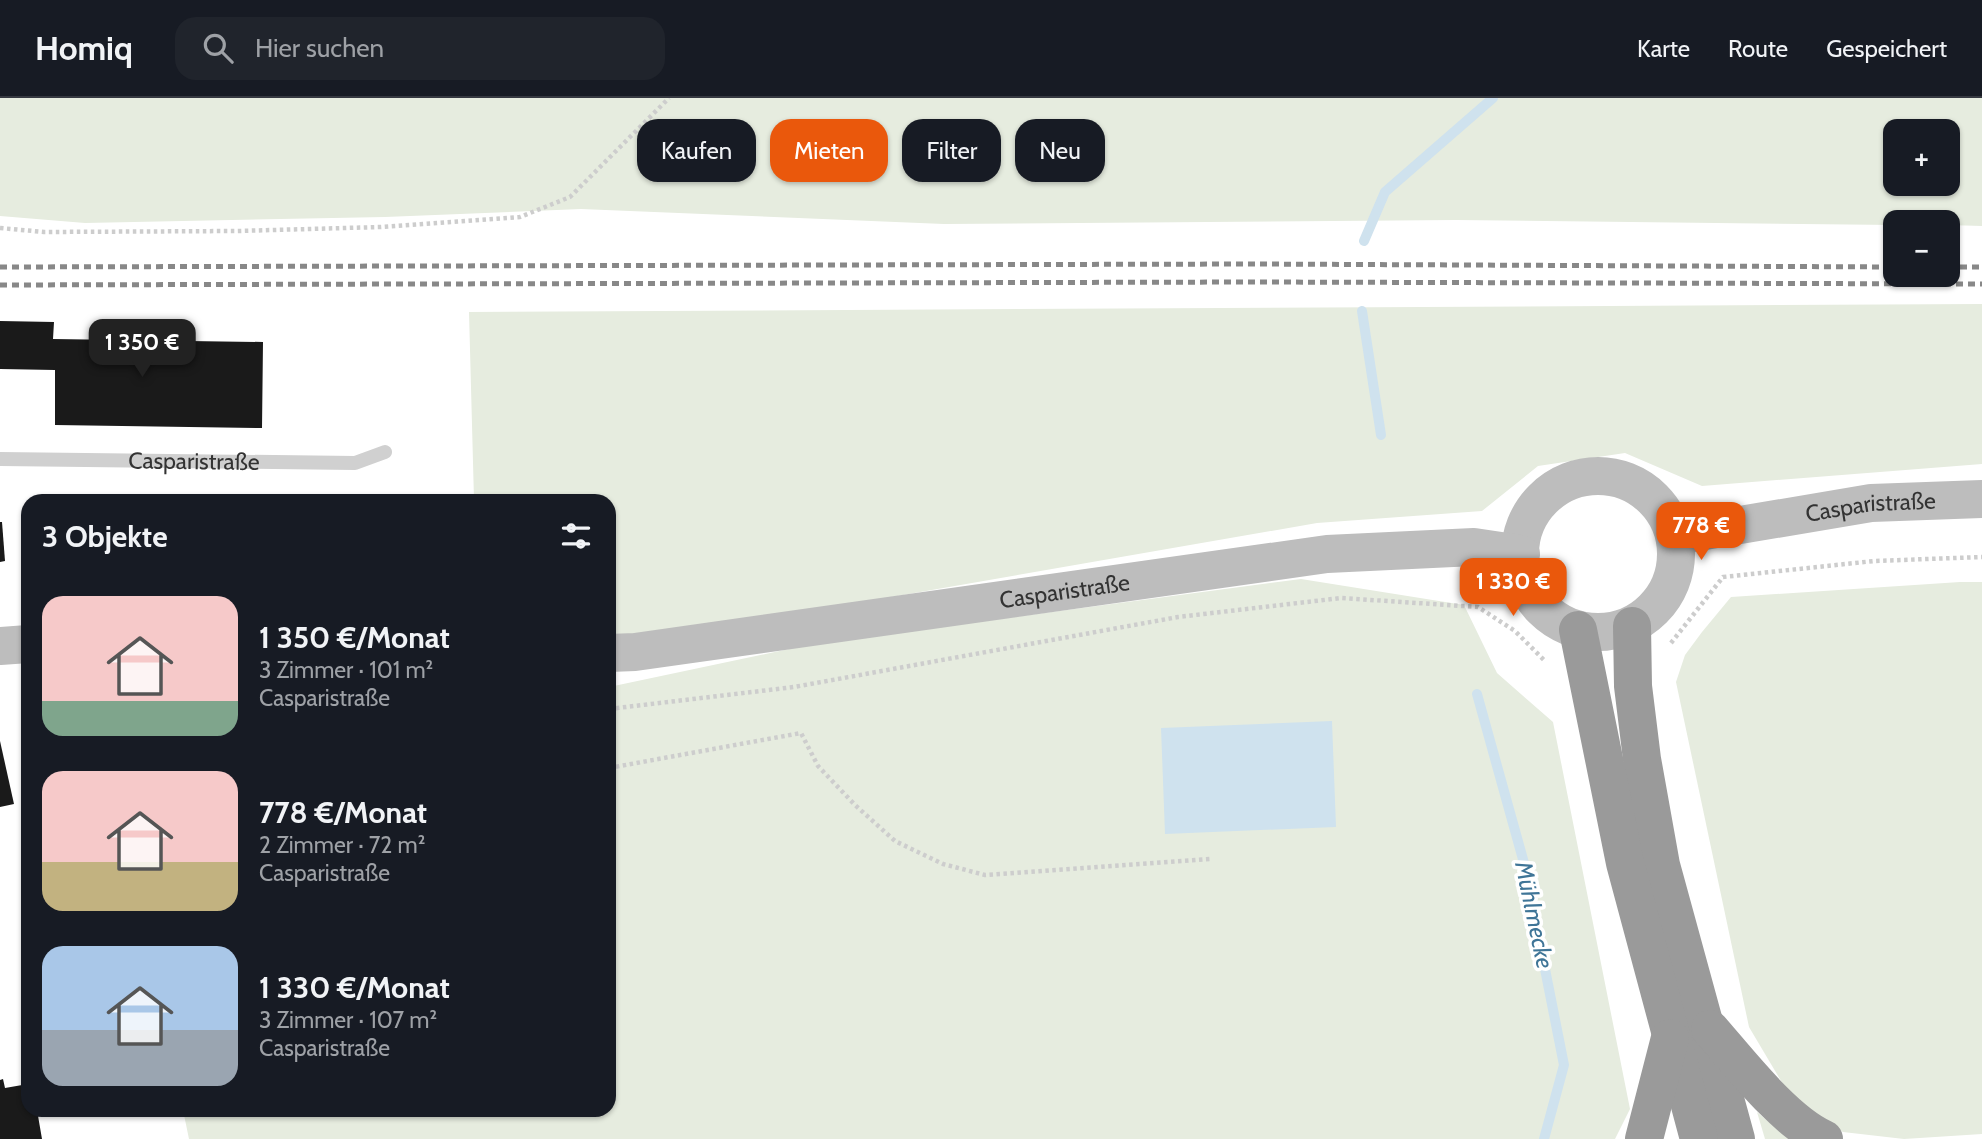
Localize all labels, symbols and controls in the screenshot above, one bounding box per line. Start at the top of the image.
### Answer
search box [175,17,665,80]
text: Homiq [35,28,133,68]
icon: search [199,29,237,67]
text: Hier suchen [255,32,384,64]
text: Karte [1637,34,1690,63]
text: Route [1728,34,1788,63]
text: Gespeichert [1826,34,1947,63]
chip: Kaufen [637,119,756,182]
chip: Mieten [770,119,888,182]
chip: Filter [902,119,1001,182]
chip: Neu [1015,119,1105,182]
map controls [1883,119,1960,287]
button: + [1883,119,1960,196]
button: − [1883,210,1960,287]
pin: 1 350 € [77,320,207,379]
text: 1 350 € [105,328,179,356]
street label: Casparistraße [128,446,260,476]
street label: Casparistraße [1803,487,1937,528]
pin: 778 € [1652,503,1750,562]
text: 778 € [1672,511,1730,539]
icon: filters [557,517,595,555]
text: 3 Objekte [42,518,168,555]
pin: 1 330 € [1448,559,1578,618]
text: 1 330 € [1476,567,1550,595]
street label: Casparistraße [998,568,1132,614]
text: 1 350 €/Monat [259,619,450,656]
icon: home [98,624,182,708]
text: 3 Zimmer · 101 m² [259,656,433,684]
text: Casparistraße [259,684,390,712]
text: 778 €/Monat [259,794,427,831]
icon: home [98,799,182,883]
text: 2 Zimmer · 72 m² [259,831,425,859]
water label: Mühlmecke [1509,858,1560,971]
text: Casparistraße [259,859,390,887]
text: 1 330 €/Monat [259,969,450,1006]
icon: home [98,974,182,1058]
text: 3 Zimmer · 107 m² [259,1006,437,1034]
text: Casparistraße [259,1034,390,1062]

